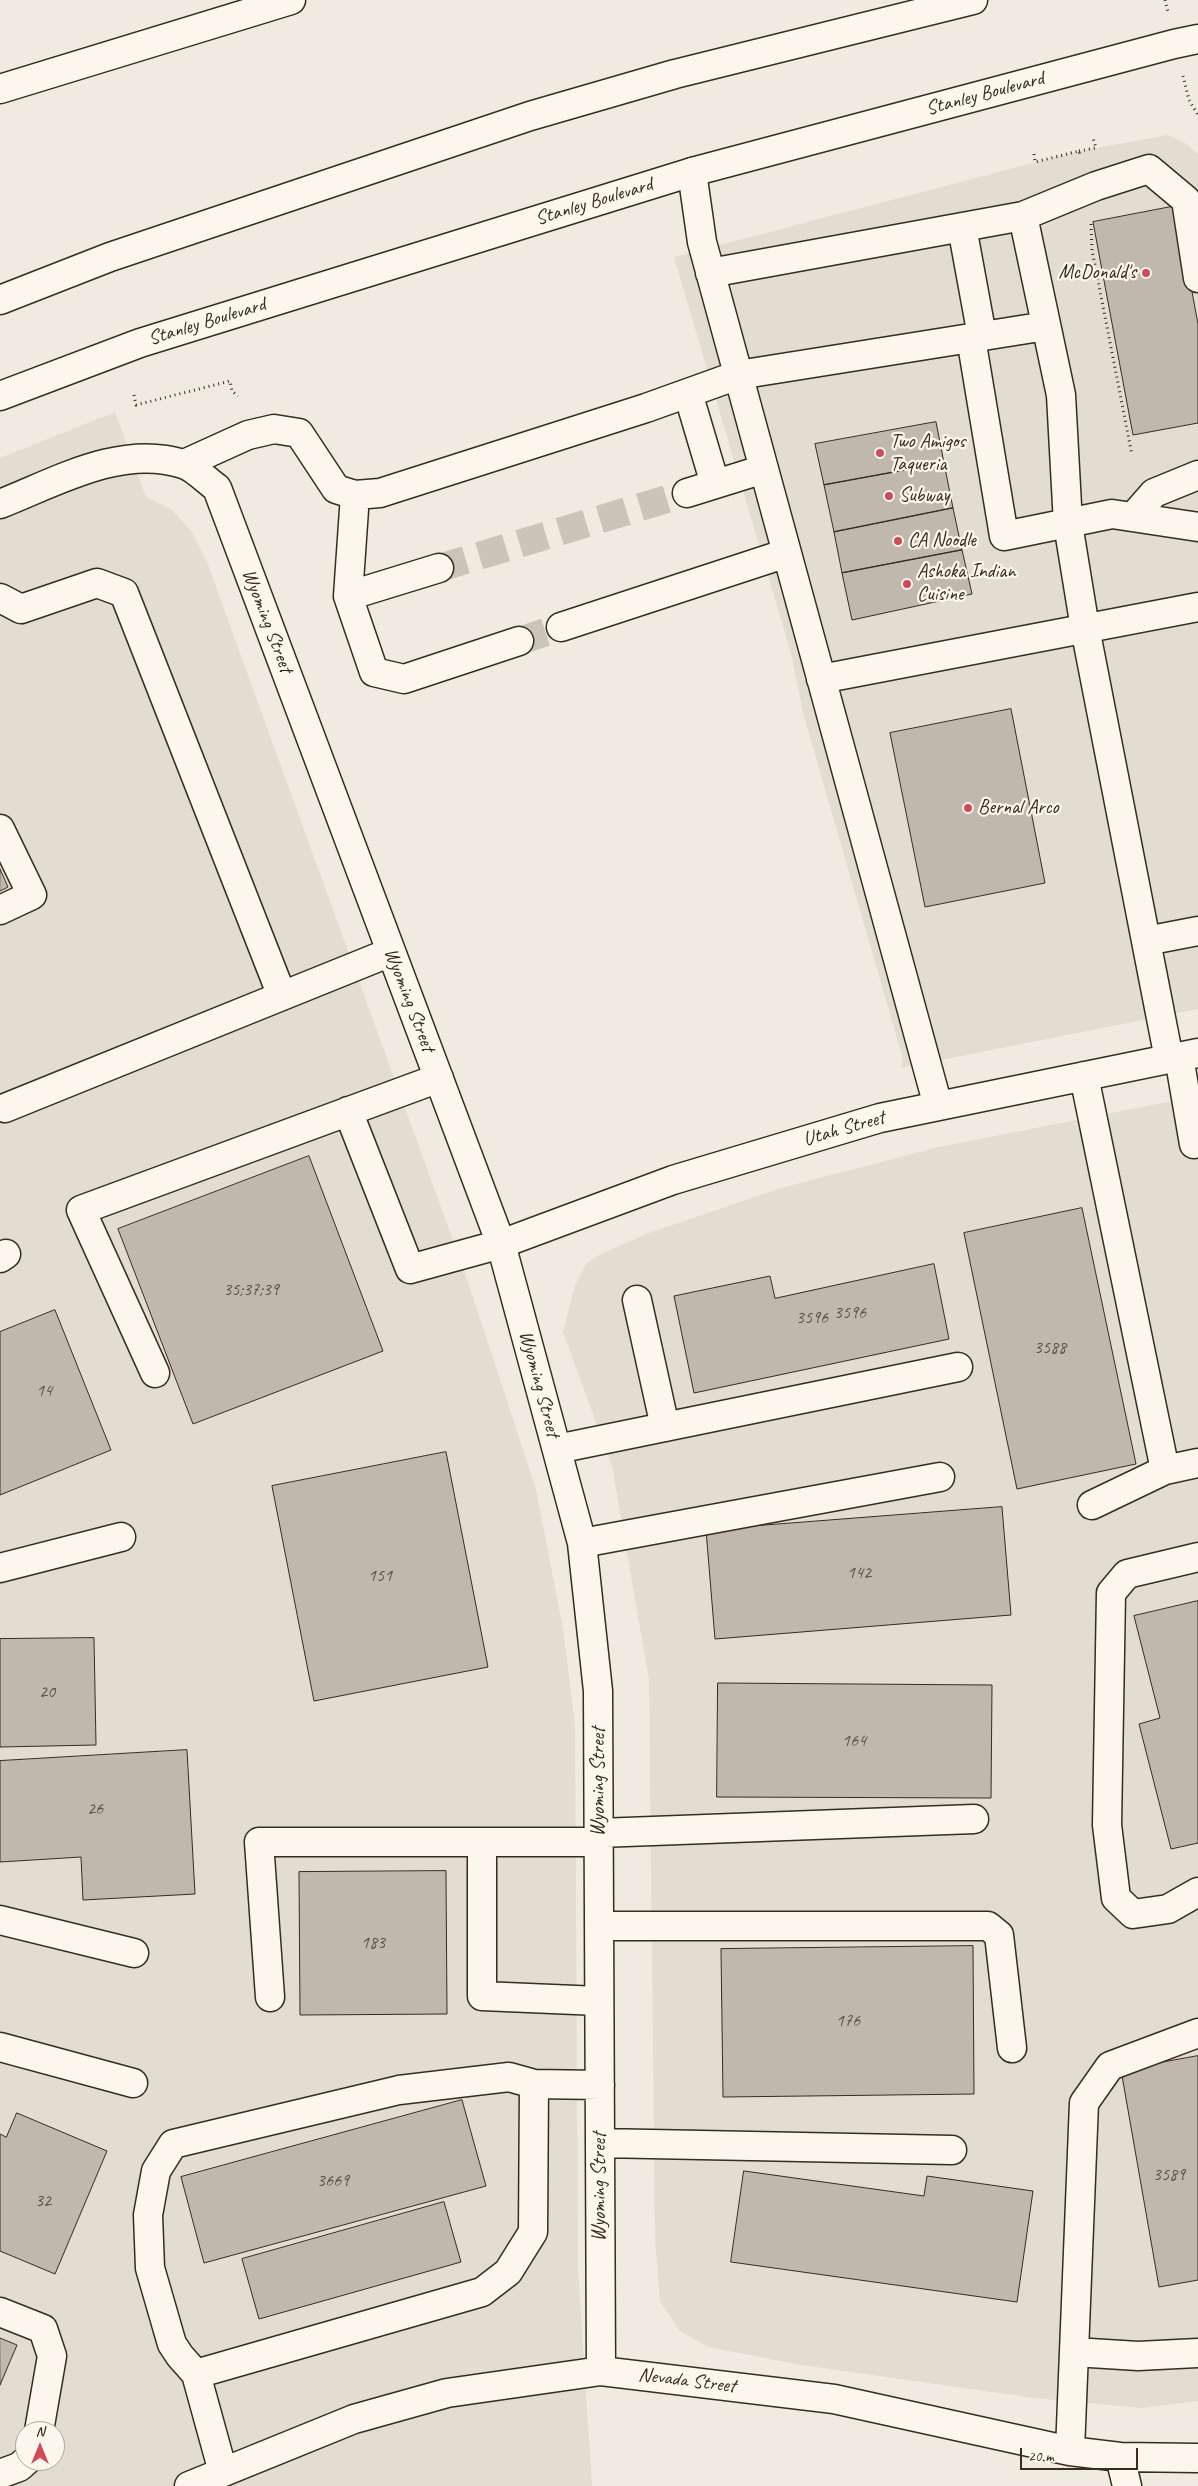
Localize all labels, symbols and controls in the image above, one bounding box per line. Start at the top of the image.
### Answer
street label: Stanley Boulevard [923,67,1047,121]
street label: Stanley Boulevard [533,173,655,231]
place label: McDonald's [1058,261,1136,285]
marker: McDonald's [1140,267,1152,279]
street label: Stanley Boulevard [146,293,268,351]
place label: Two Amigos Taqueria [890,430,965,477]
marker: Two Amigos Taqueria [874,447,886,459]
place label: Subway [899,484,949,508]
marker: Subway [883,490,895,502]
place label: CA Noodle [908,529,976,553]
marker: CA Noodle [892,535,904,547]
place label: Ashoka Indian Cuisine [917,560,1015,607]
street label: Wyoming Street [236,566,298,676]
marker: Ashoka Indian Cuisine [901,578,913,590]
place label: Bernal Arco [978,796,1058,820]
marker: Bernal Arco [962,802,974,814]
street label: Wyoming Street [378,945,440,1055]
street label: Utah Street [801,1106,887,1152]
house number: 35;37;39 [223,1279,279,1301]
house number: 3596 [834,1302,866,1324]
house number: 3596 [796,1307,828,1329]
street label: Wyoming Street [513,1328,565,1440]
house number: 3588 [1034,1337,1066,1359]
house number: 14 [36,1380,52,1402]
house number: 142 [847,1562,871,1584]
house number: 151 [368,1565,392,1587]
house number: 20 [39,1681,55,1703]
street label: Wyoming Street [587,1727,611,1837]
house number: 164 [842,1730,866,1752]
house number: 26 [87,1798,103,1820]
house number: 183 [361,1932,385,1954]
house number: 176 [836,2010,860,2032]
street label: Wyoming Street [588,2132,612,2242]
house number: 3589 [1153,2164,1185,2186]
house number: 3669 [317,2170,349,2192]
house number: 32 [35,2190,51,2212]
street label: Nevada Street [637,2363,737,2399]
north arrow [15,2421,65,2471]
text: N [36,2423,44,2440]
scale bar [1023,2438,1140,2470]
text: 20 m [1028,2447,1054,2466]

